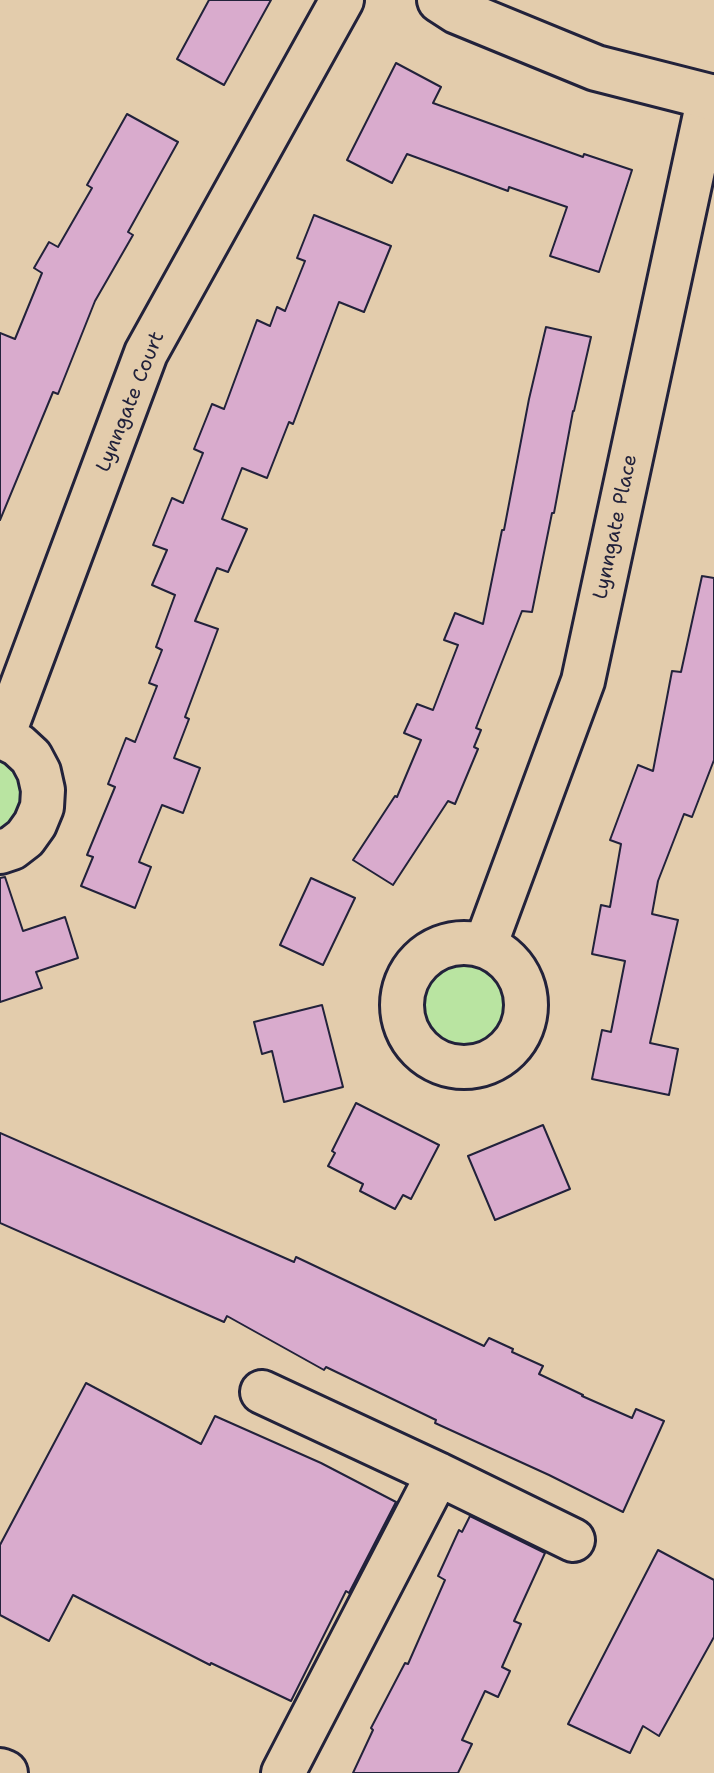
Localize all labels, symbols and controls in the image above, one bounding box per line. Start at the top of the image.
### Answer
street label: Lynngate Court [92,328,170,476]
street label: Lynngate Place [589,452,643,602]

